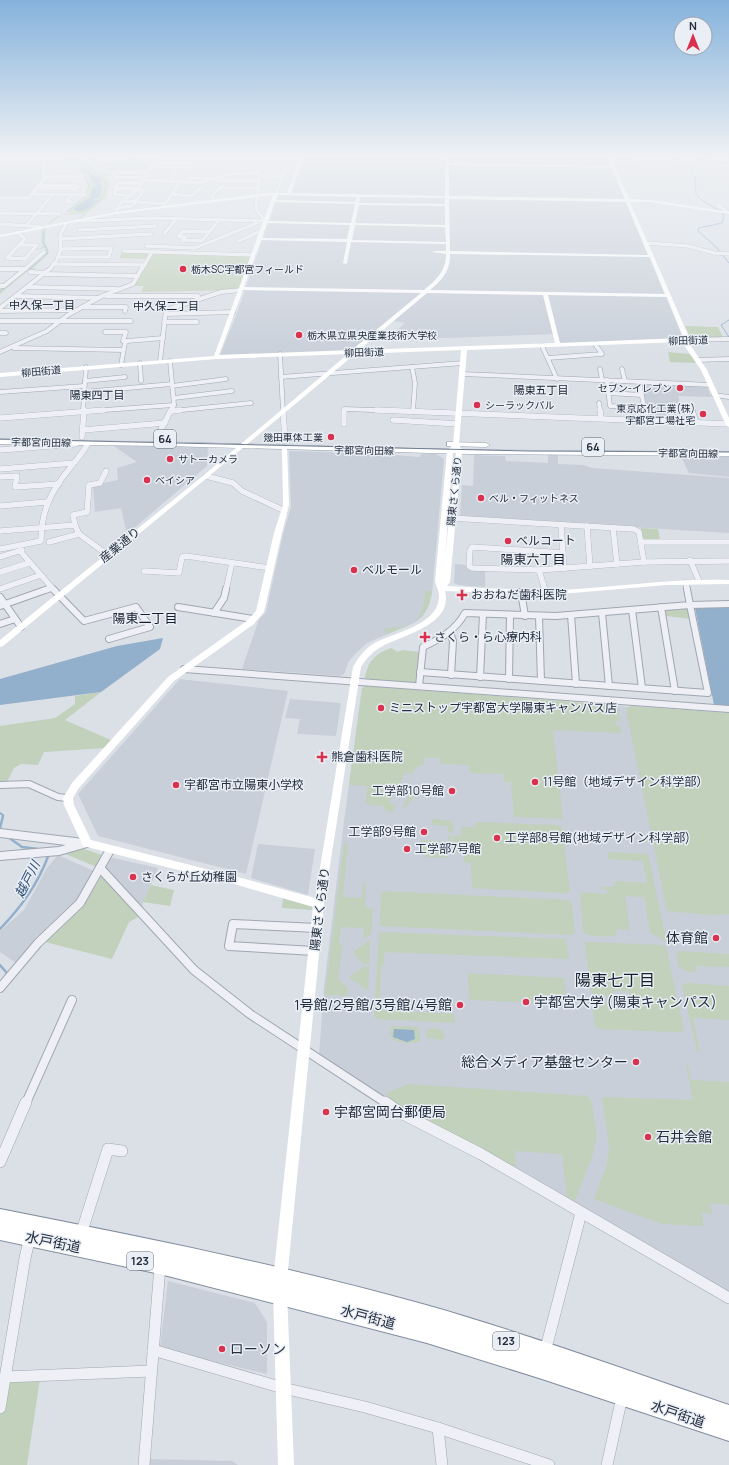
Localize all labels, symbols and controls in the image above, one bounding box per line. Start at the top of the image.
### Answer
north arrow [673,16,713,56]
text: N [689,18,697,33]
place label: 栃木SC宇都宮フィールド [191,262,304,276]
marker: 栃木SC宇都宮フィールド [178,264,188,274]
district label: 中久保一丁目 [9,297,75,312]
district label: 中久保二丁目 [133,298,199,313]
place label: 栃木県立県央産業技術大学校 [307,328,437,342]
marker: 栃木県立県央産業技術大学校 [294,330,304,340]
street label: 柳田街道 [668,332,708,348]
street label: 柳田街道 [344,344,384,360]
street label: 柳田街道 [20,362,62,380]
place label: セブン-イレブン [598,381,672,395]
district label: 陽東五丁目 [514,382,569,397]
marker: セブン-イレブン [675,383,685,393]
district label: 陽東四丁目 [70,387,125,402]
place label: シーラックパル [485,398,555,412]
marker: シーラックパル [472,400,482,410]
place label: 東京応化工業(株) 宇都宮工場社宅 [616,401,695,427]
marker: 東京応化工業(株) 宇都宮工場社宅 [698,409,708,419]
road number: 64 [154,430,176,448]
place label: 幾田車体工業 [263,430,323,444]
marker: 幾田車体工業 [326,432,336,442]
street label: 宇都宮向田線 [11,434,71,450]
road number: 64 [582,438,604,456]
street label: 宇都宮向田線 [334,442,394,458]
street label: 宇都宮向田線 [658,445,718,461]
place label: サトーカメラ [178,452,238,466]
marker: サトーカメラ [165,454,175,464]
street label: 陽東さくら通り [443,455,465,527]
place label: ベイシア [155,473,195,487]
marker: ベイシア [142,475,152,485]
place label: ベル・フィットネス [489,491,579,505]
marker: ベル・フィットネス [476,493,486,503]
street label: 産業通り [96,523,144,566]
place label: ベルコート [516,532,576,549]
marker: ベルコート [503,536,513,546]
district label: 陽東六丁目 [500,550,566,568]
place label: ベルモール [362,561,422,578]
marker: ベルモール [349,565,359,575]
place label: おおねだ歯科医院 [471,586,567,603]
marker: おおねだ歯科医院 [456,589,468,601]
district label: 陽東二丁目 [112,609,178,627]
place label: さくら・ら心療内科 [434,628,542,645]
marker: さくら・ら心療内科 [419,631,431,643]
place label: ミニストップ宇都宮大学陽東キャンパス店 [389,699,617,716]
marker: ミニストップ宇都宮大学陽東キャンパス店 [376,703,386,713]
place label: 熊倉歯科医院 [331,748,403,765]
marker: 熊倉歯科医院 [316,751,328,763]
place label: 11号館（地域デザイン科学部） [543,773,708,790]
place label: 宇都宮市立陽東小学校 [184,776,304,793]
marker: 11号館（地域デザイン科学部） [530,777,540,787]
marker: 宇都宮市立陽東小学校 [171,780,181,790]
place label: 工学部10号館 [372,782,444,799]
marker: 工学部10号館 [447,786,457,796]
place label: 工学部9号館 [349,823,416,840]
marker: 工学部9号館 [419,827,429,837]
place label: 工学部8号館(地域デザイン科学部) [505,829,690,846]
marker: 工学部8号館(地域デザイン科学部) [492,833,502,843]
place label: 工学部7号館 [415,840,481,857]
marker: 工学部7号館 [402,844,412,854]
water label: 越戸川 [10,856,45,900]
street label: 陽東さくら通り [306,866,333,952]
place label: さくらが丘幼稚園 [141,868,237,885]
marker: さくらが丘幼稚園 [128,872,138,882]
place label: 体育館 [666,928,708,947]
marker: 体育館 [711,933,721,943]
district label: 陽東七丁目 [575,969,655,991]
place label: 宇都宮大学 (陽東キャンパス) [534,992,717,1011]
place label: 1号館/2号館/3号館/4号館 [294,995,452,1014]
marker: 宇都宮大学 (陽東キャンパス) [521,997,531,1007]
marker: 1号館/2号館/3号館/4号館 [455,1000,465,1010]
place label: 総合メディア基盤センター [461,1052,628,1071]
marker: 総合メディア基盤センター [631,1057,641,1067]
place label: 宇都宮岡台郵便局 [334,1102,446,1121]
marker: 宇都宮岡台郵便局 [321,1107,331,1117]
place label: 石井会館 [656,1127,712,1146]
marker: 石井会館 [643,1132,653,1142]
street label: 水戸街道 [24,1226,82,1257]
road number: 123 [127,1252,153,1270]
street label: 水戸街道 [339,1300,398,1333]
road number: 123 [493,1332,519,1350]
place label: ローソン [230,1339,286,1358]
marker: ローソン [217,1344,227,1354]
street label: 水戸街道 [649,1395,708,1432]

